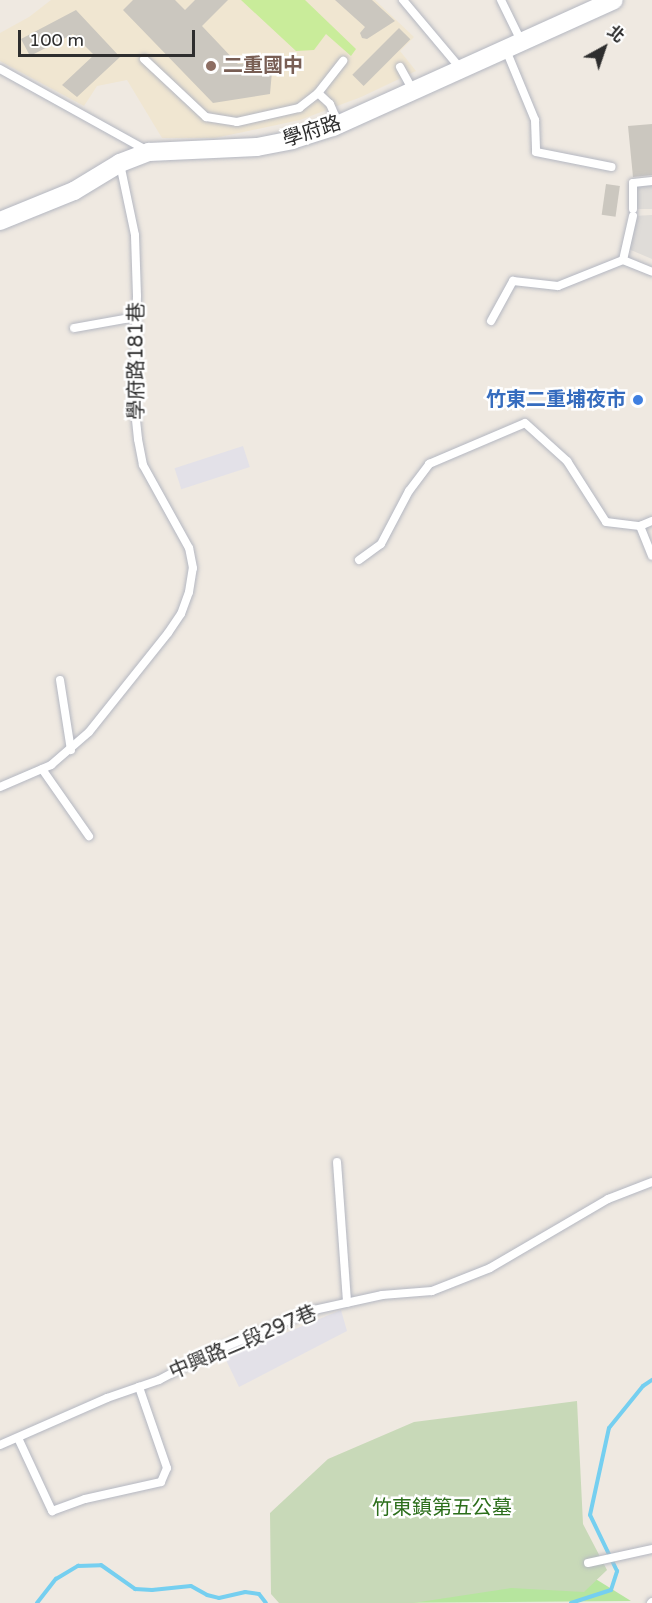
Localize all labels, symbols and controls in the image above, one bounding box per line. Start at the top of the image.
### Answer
scale bar [21,18,198,56]
north arrow [574,18,634,78]
text: 北 [603,21,628,47]
text: 100 m [29,29,84,51]
place label: 二重國中 [223,54,303,78]
marker: 二重國中 [204,59,218,73]
street label: 學府路 [280,111,344,153]
street label: 學府路181巷 [125,302,149,420]
place label: 竹東二重埔夜市 [486,388,626,412]
marker: 竹東二重埔夜市 [631,393,645,407]
street label: 中興路二段297巷 [166,1301,320,1385]
park label: 竹東鎮第五公墓 [372,1496,512,1520]

